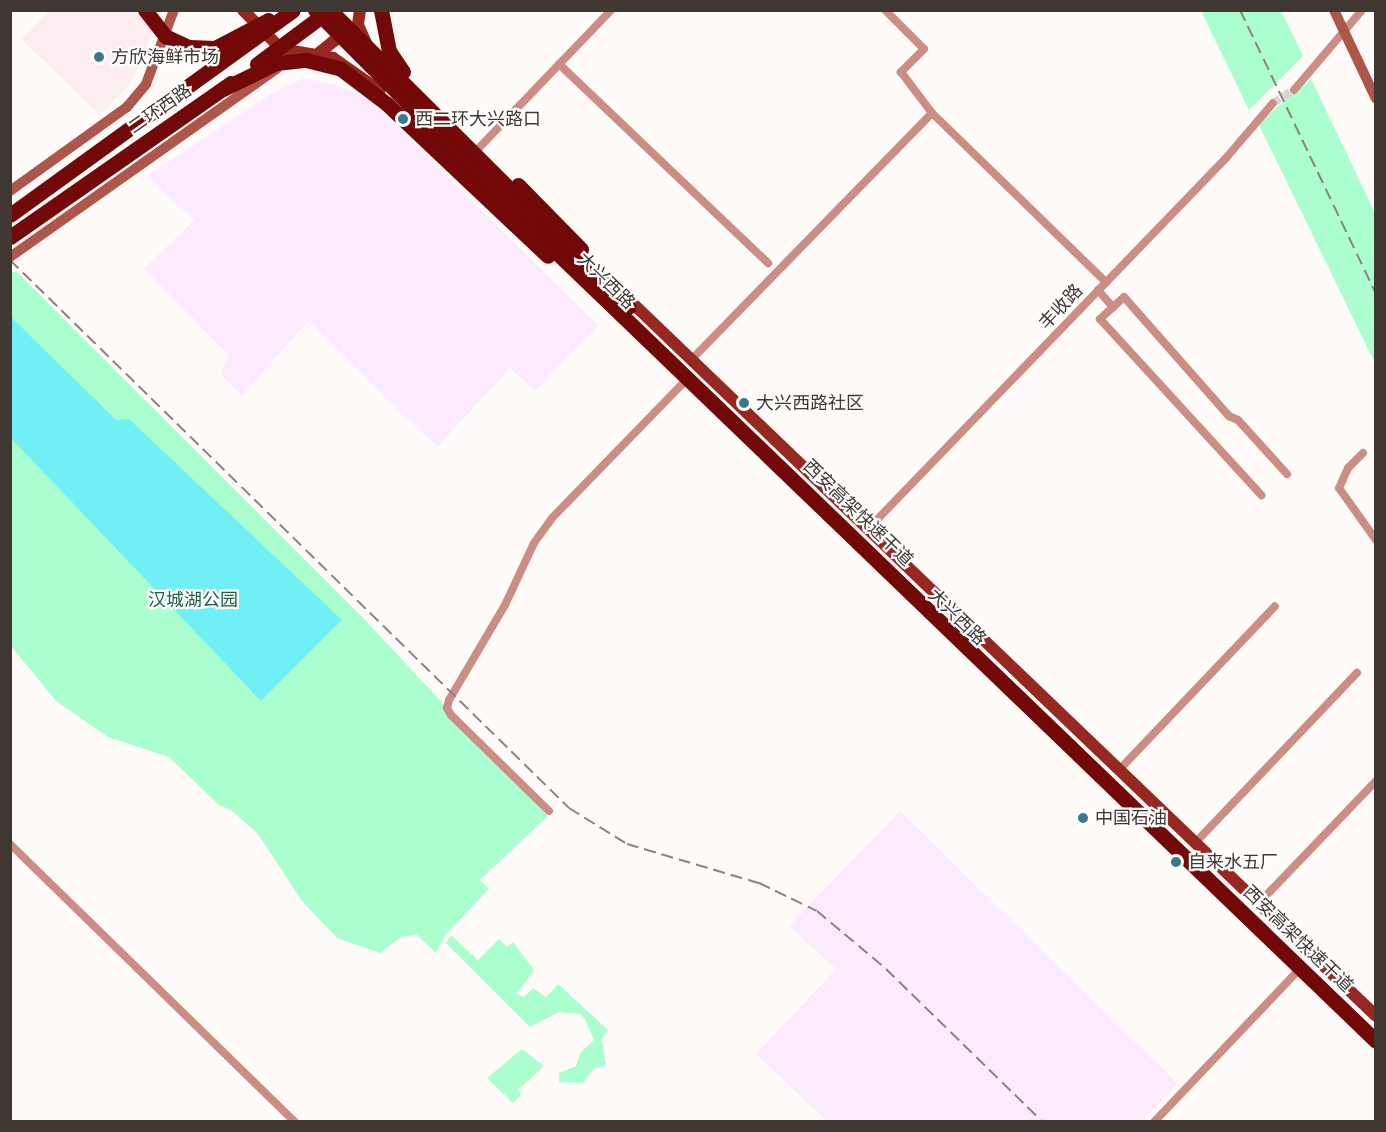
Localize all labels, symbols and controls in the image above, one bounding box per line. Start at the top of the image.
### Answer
place label: 方欣海鲜市场 [111,46,219,68]
marker: 方欣海鲜市场 [92,50,106,64]
street label: 二环西路 [124,80,196,138]
place label: 西二环大兴路口 [415,108,541,130]
marker: 西二环大兴路口 [396,112,410,126]
street label: 大兴西路 [573,248,639,314]
street label: 丰收路 [1035,280,1087,334]
place label: 大兴西路社区 [756,392,864,414]
marker: 大兴西路社区 [737,396,751,410]
street label: 西安高架快速干道 [799,455,917,571]
street label: 大兴西路 [924,584,990,650]
park label: 汉城湖公园 [148,589,238,611]
place label: 中国石油 [1095,807,1167,829]
marker: 中国石油 [1076,811,1090,825]
place label: 自来水五厂 [1188,851,1278,873]
marker: 自来水五厂 [1169,855,1183,869]
street label: 西安高架快速干道 [1239,881,1357,997]

